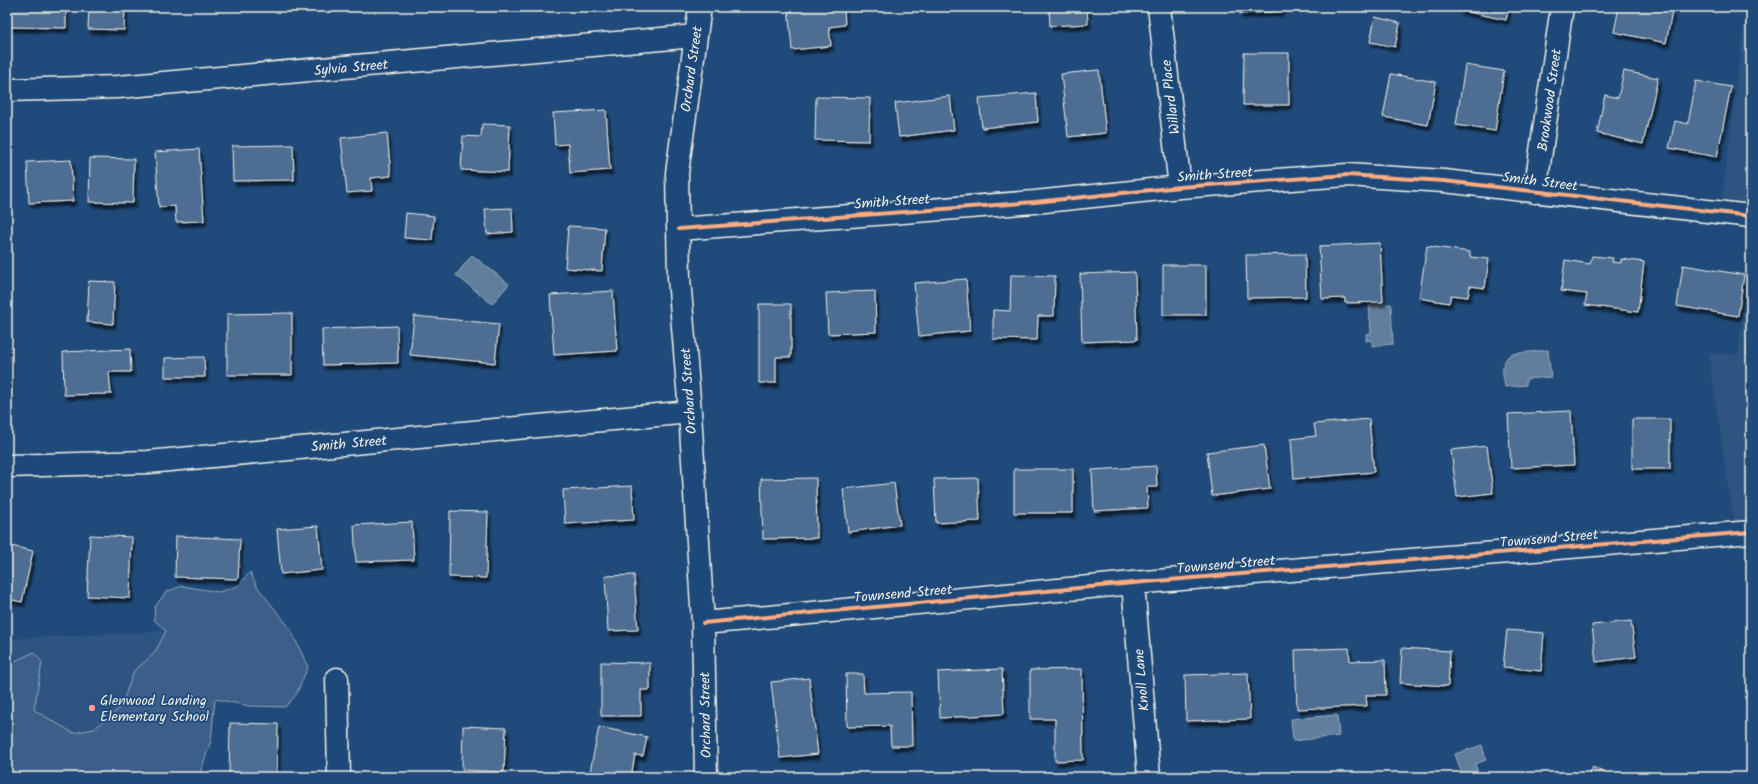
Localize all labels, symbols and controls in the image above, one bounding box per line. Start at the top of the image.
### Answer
street label: Orchard Street [675,24,709,113]
street label: Brookwood Street [1532,47,1568,153]
street label: Sylvia Street [313,54,390,82]
street label: Willard Place [1155,58,1186,135]
street label: Smith Street [1176,161,1254,189]
street label: Smith Street [1501,166,1579,198]
street label: Smith Street [853,188,931,216]
street label: Orchard Street [675,347,703,435]
street label: Smith Street [310,430,388,458]
street label: Townsend Street [1499,524,1600,554]
street label: Townsend Street [1176,550,1277,580]
street label: Townsend Street [853,579,954,609]
street label: Knoll Lane [1128,647,1156,712]
street label: Orchard Street [694,671,718,758]
place label: Glenwood Landing Elementary School [100,690,209,728]
marker: Glenwood Landing Elementary School [87,703,97,713]

